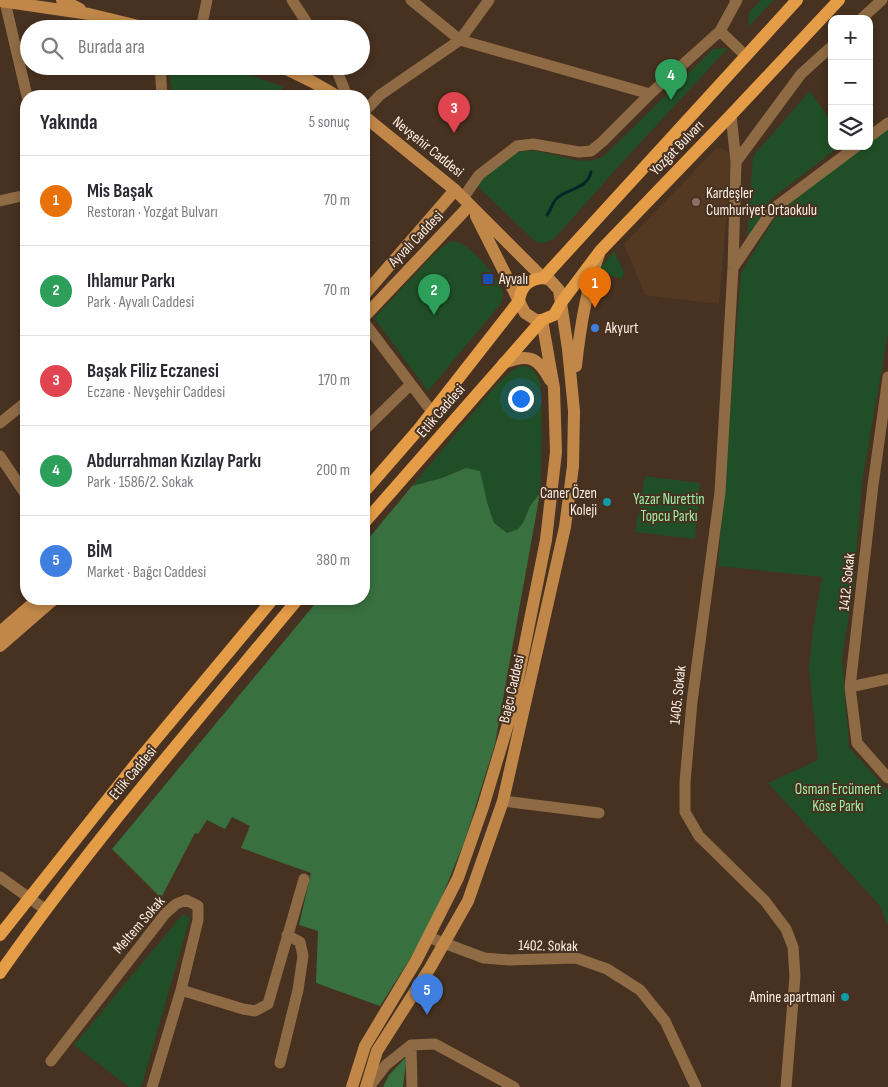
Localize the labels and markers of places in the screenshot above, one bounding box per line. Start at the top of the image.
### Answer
pin: 4 [655,59,687,100]
pin: 3 [438,92,470,133]
place label: Kardeşler Cumhuriyet Ortaokulu [706,184,817,220]
marker: Kardeşler Cumhuriyet Ortaokulu [690,196,702,208]
pin: 1 [579,267,611,308]
place label: Ayvalı [498,270,528,289]
marker: Ayvalı [481,272,495,286]
pin: 2 [418,274,450,315]
place label: Akyurt [604,319,639,338]
marker: Akyurt [589,322,601,334]
place label: Caner Özen Koleji [540,484,597,520]
marker: Caner Özen Koleji [601,496,613,508]
pin: 5 [411,974,443,1015]
place label: Amine apartmani [749,988,835,1007]
marker: Amine apartmani [839,991,851,1003]

